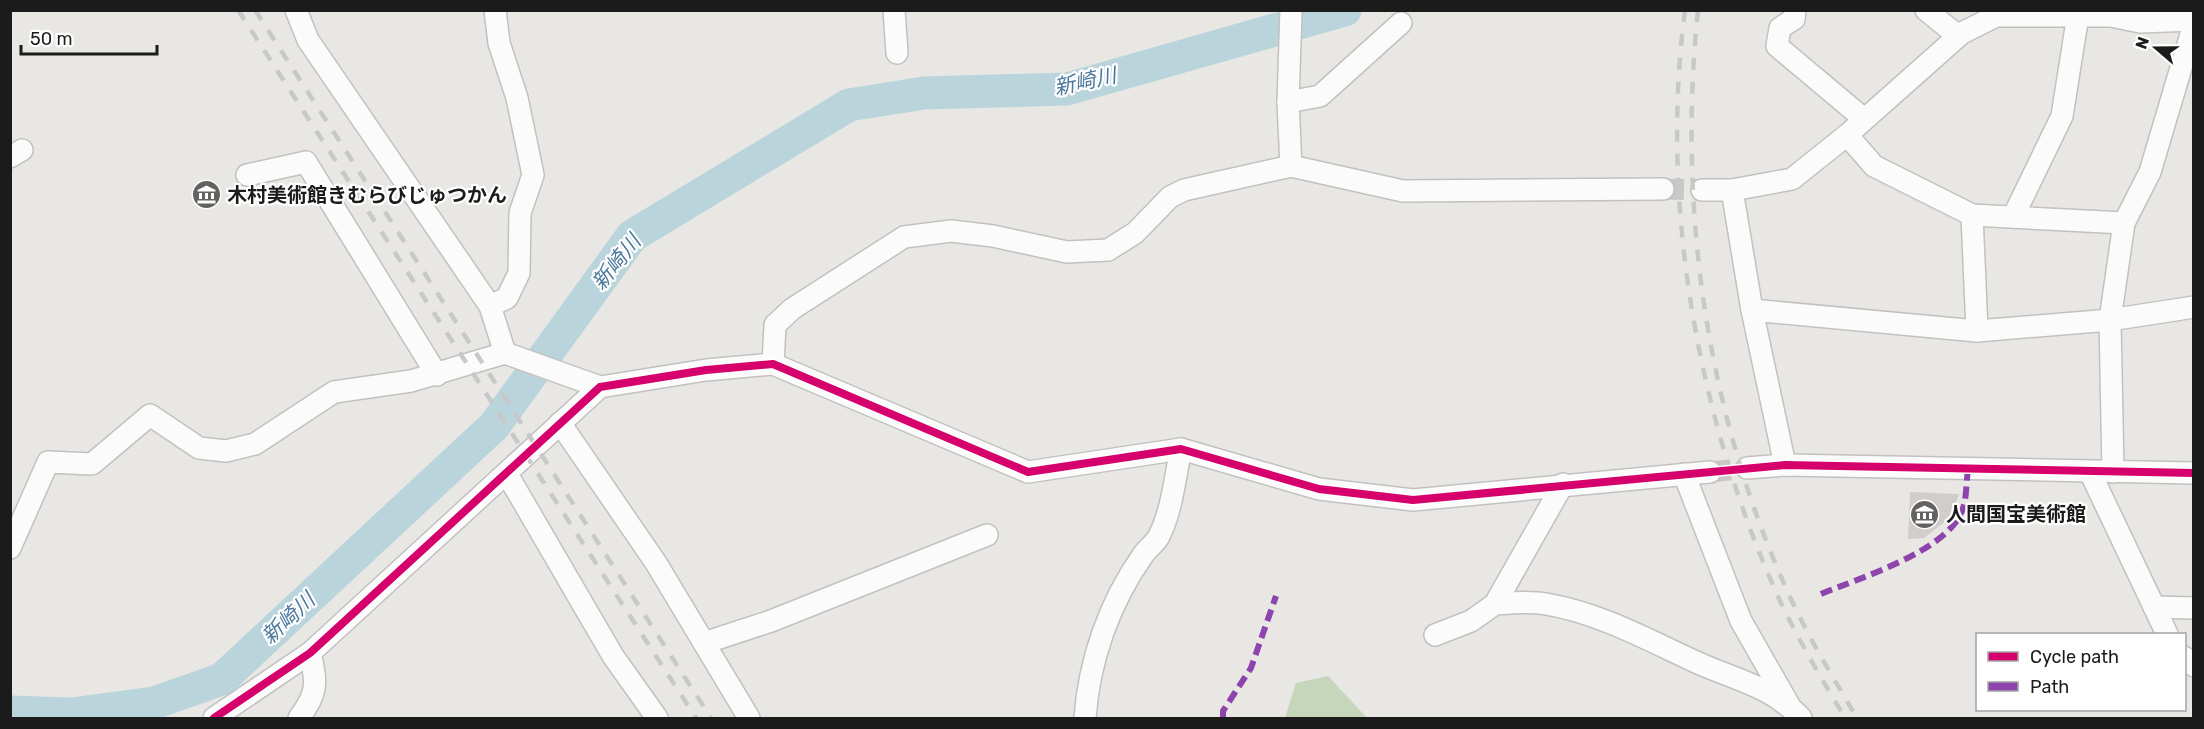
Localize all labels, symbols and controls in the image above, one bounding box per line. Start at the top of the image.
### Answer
scale bar [21,18,158,56]
north arrow [2126,18,2186,78]
text: 50 m [30,28,73,50]
text: N [2131,34,2153,52]
water label: 新崎川 [1052,62,1120,100]
museum icon: 木村美術館きむらびじゅつかん [190,179,222,211]
place label: 木村美術館きむらびじゅつかん [227,183,507,207]
water label: 新崎川 [586,228,647,294]
museum icon: 人間国宝美術館 [1909,498,1941,530]
place label: 人間国宝美術館 [1946,502,2086,526]
water label: 新崎川 [256,586,321,649]
legend [1976,633,2186,711]
text: Cycle path [2030,646,2119,668]
text: Path [2030,676,2069,698]

